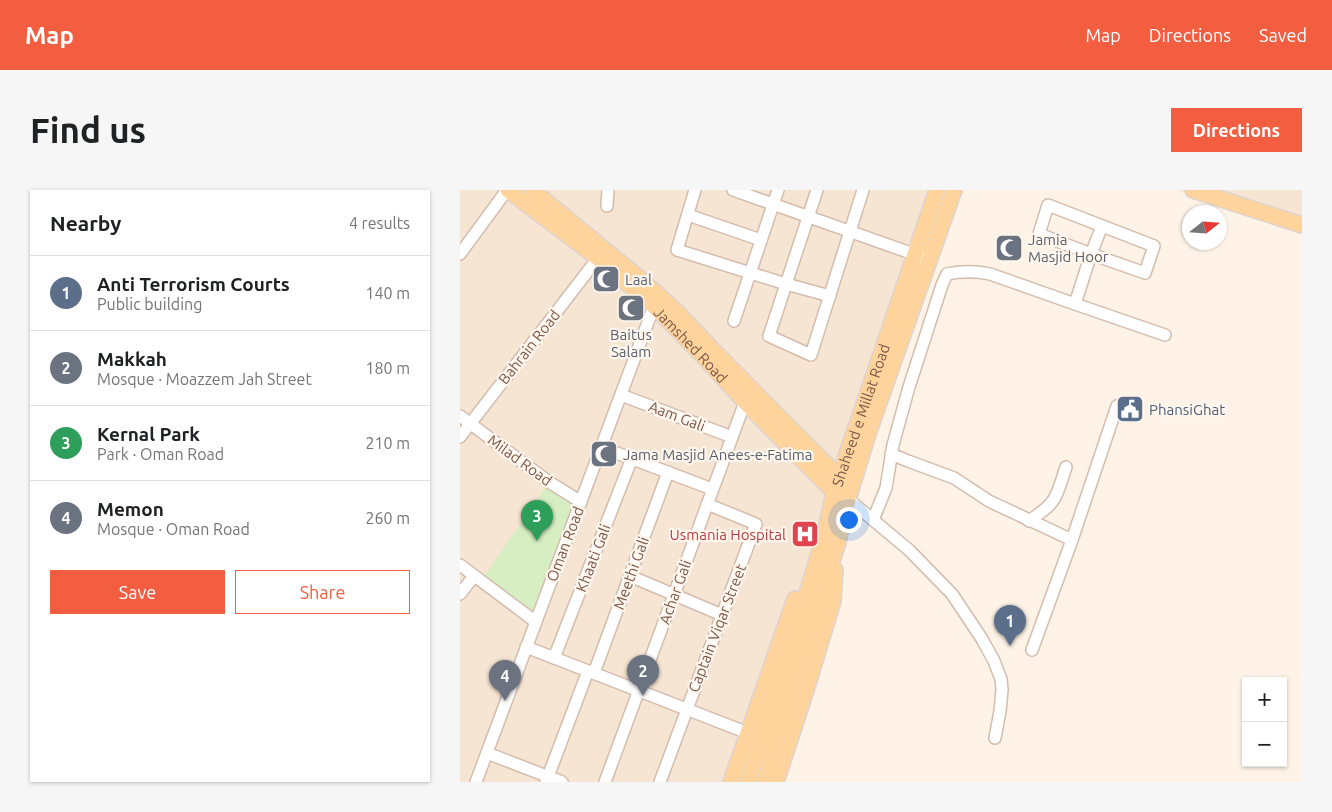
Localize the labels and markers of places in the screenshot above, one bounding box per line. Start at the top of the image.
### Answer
place label: Jamia Masjid Hoor [1028,231,1109,265]
mosque icon: Jamia Masjid Hoor [994,233,1024,263]
mosque icon: Laal [591,264,621,294]
place label: Laal [625,271,652,288]
mosque icon: Baitus Salam [616,293,646,323]
place label: Baitus Salam [610,326,652,360]
public building icon: PhansiGhat [1115,394,1145,424]
place label: PhansiGhat [1149,401,1225,418]
mosque icon: Jama Masjid Anees-e-Fatima [589,439,619,469]
place label: Jama Masjid Anees-e-Fatima [623,446,813,463]
pin: 3 [521,500,553,541]
hospital icon: Usmania Hospital [790,519,820,549]
place label: Usmania Hospital [670,526,786,543]
pin: 1 [994,605,1026,646]
pin: 2 [627,655,659,696]
pin: 4 [489,660,521,701]

